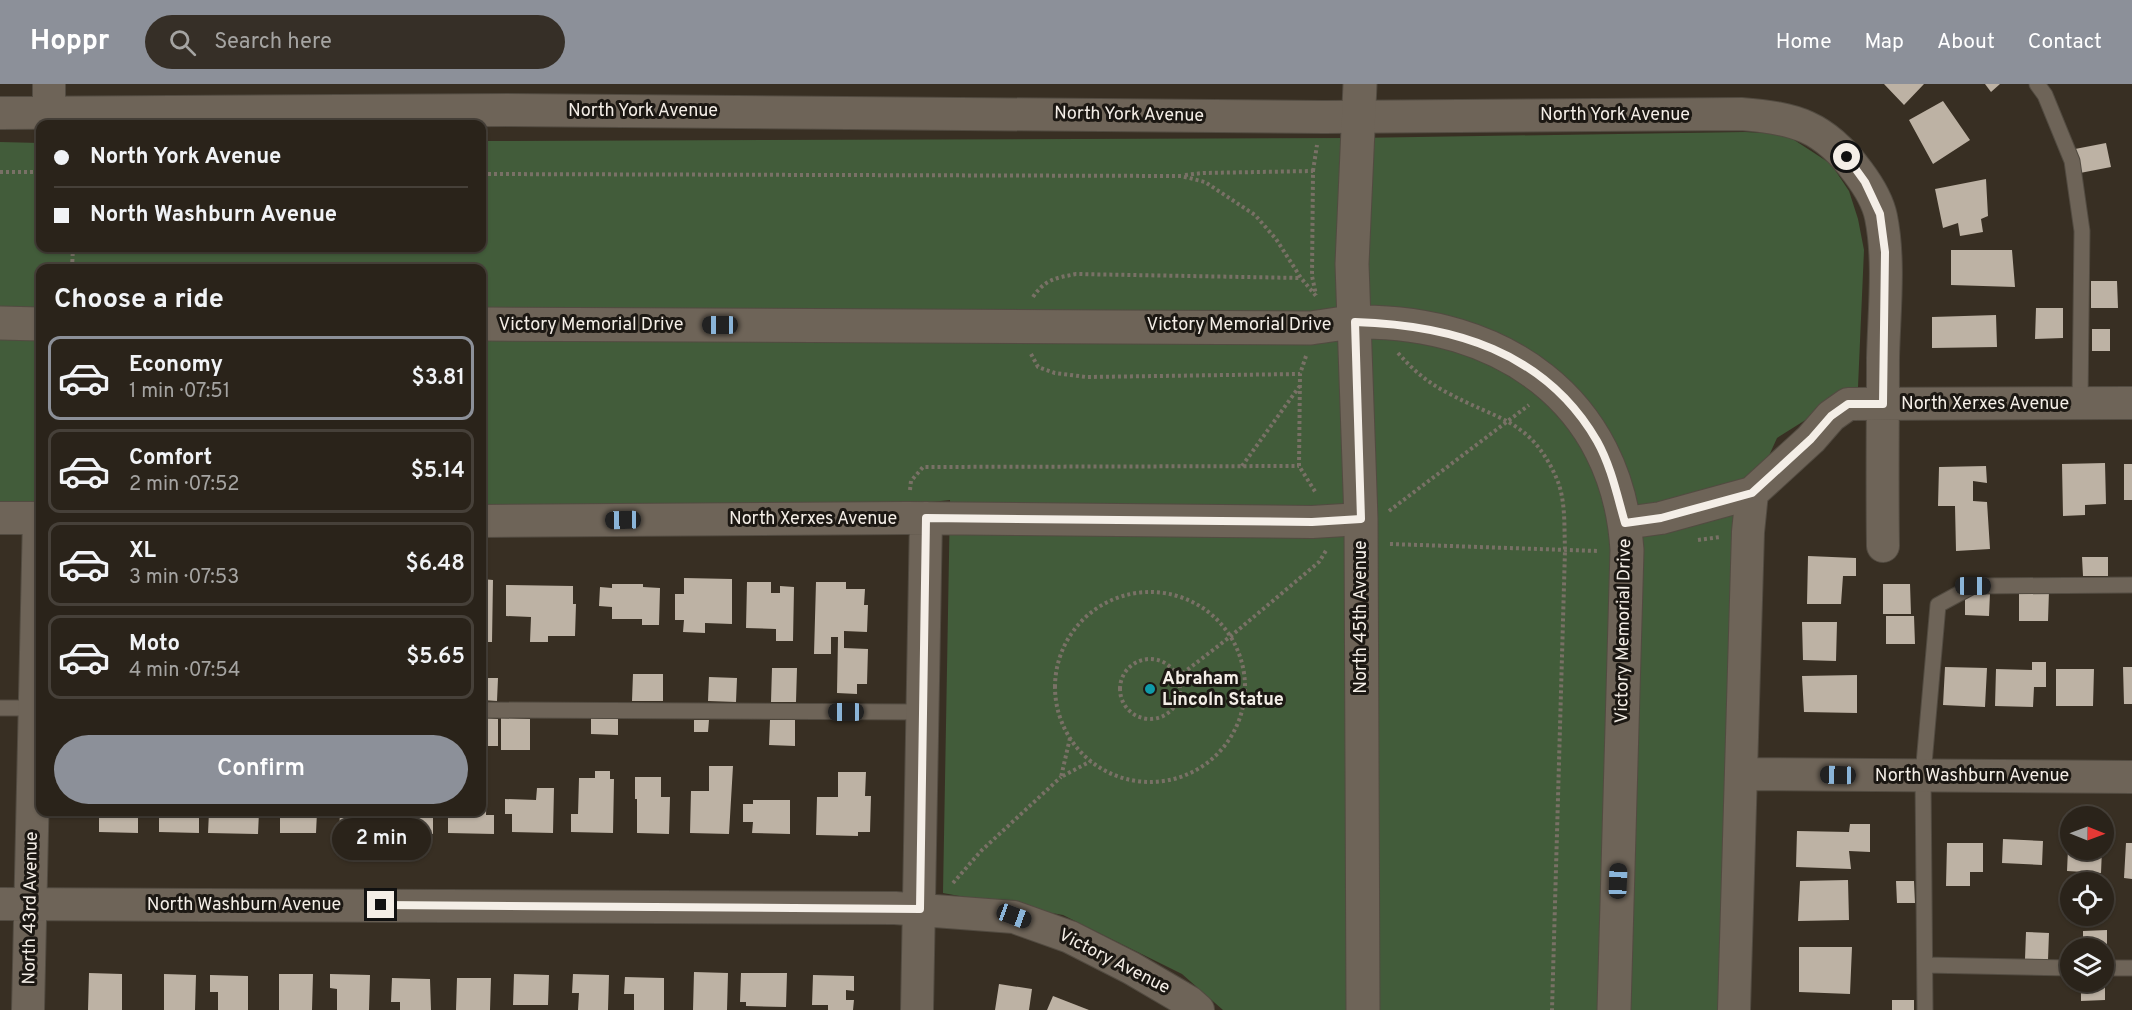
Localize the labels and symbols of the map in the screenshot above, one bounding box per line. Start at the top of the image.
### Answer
street label: North York Avenue [568,100,718,123]
street label: North York Avenue [1054,102,1204,128]
street label: North York Avenue [1540,104,1690,127]
route start [1833,143,1860,170]
street label: Victory Memorial Drive [498,314,684,337]
street label: Victory Memorial Drive [1146,314,1332,337]
car [702,316,738,334]
street label: North Xerxes Avenue [1901,393,2069,416]
street label: North Xerxes Avenue [729,508,897,531]
car [605,511,641,529]
street label: Victory Memorial Drive [1611,538,1637,724]
street label: North 45th Avenue [1350,540,1373,694]
car [1955,577,1991,595]
place label: Abraham Lincoln Statue [1162,668,1284,712]
marker: Abraham Lincoln Statue [1143,682,1157,696]
car [828,703,864,721]
street label: North Washburn Avenue [1875,765,2069,788]
car [1820,766,1856,784]
north arrow [2060,806,2114,860]
callout: 2 min [332,818,430,860]
street label: North 43rd Avenue [18,831,44,985]
car [1608,863,1628,899]
route end [367,891,394,918]
street label: North Washburn Avenue [147,894,341,917]
car [994,901,1034,931]
street label: Victory Avenue [1054,924,1174,1000]

